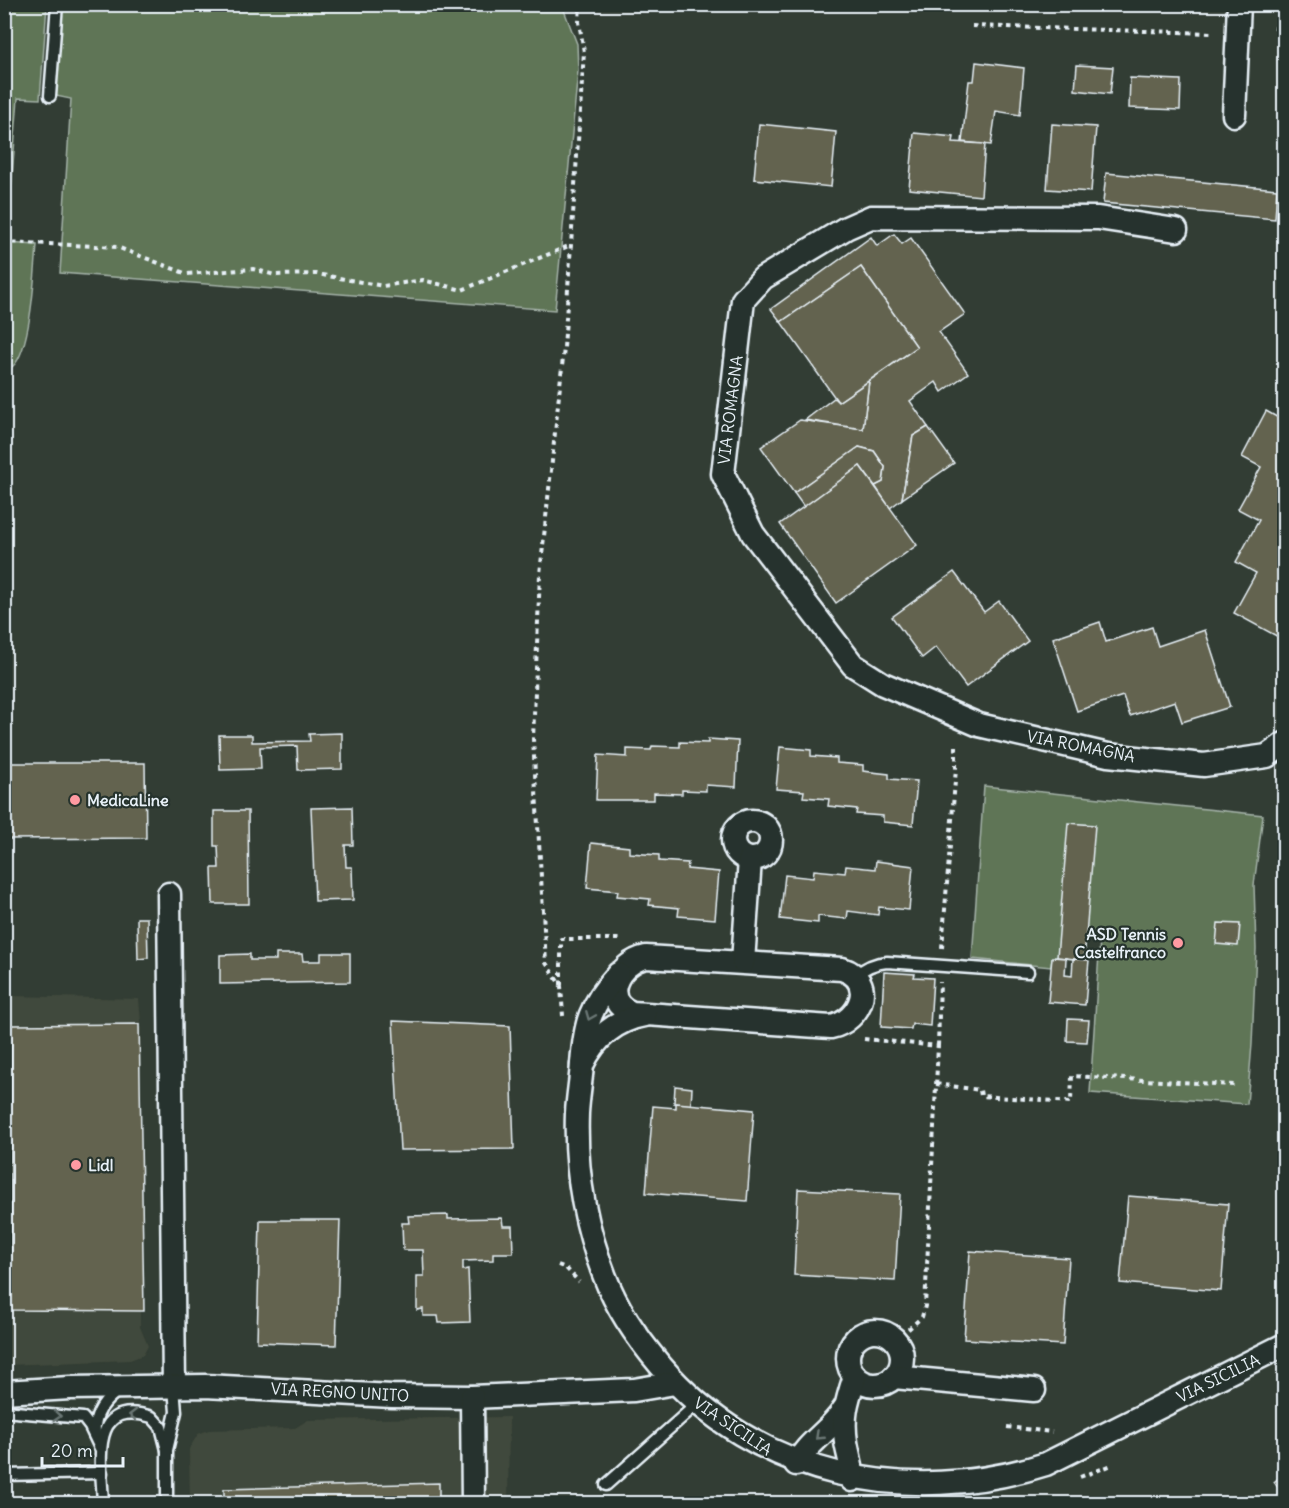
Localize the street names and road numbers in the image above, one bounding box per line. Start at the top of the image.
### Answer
street label: VIA ROMAGNA [713,354,747,466]
street label: VIA ROMAGNA [1025,726,1137,766]
street label: VIA SICILIA [1173,1349,1263,1407]
street label: VIA REGNO UNITO [270,1378,410,1406]
street label: VIA SICILIA [690,1393,776,1459]

